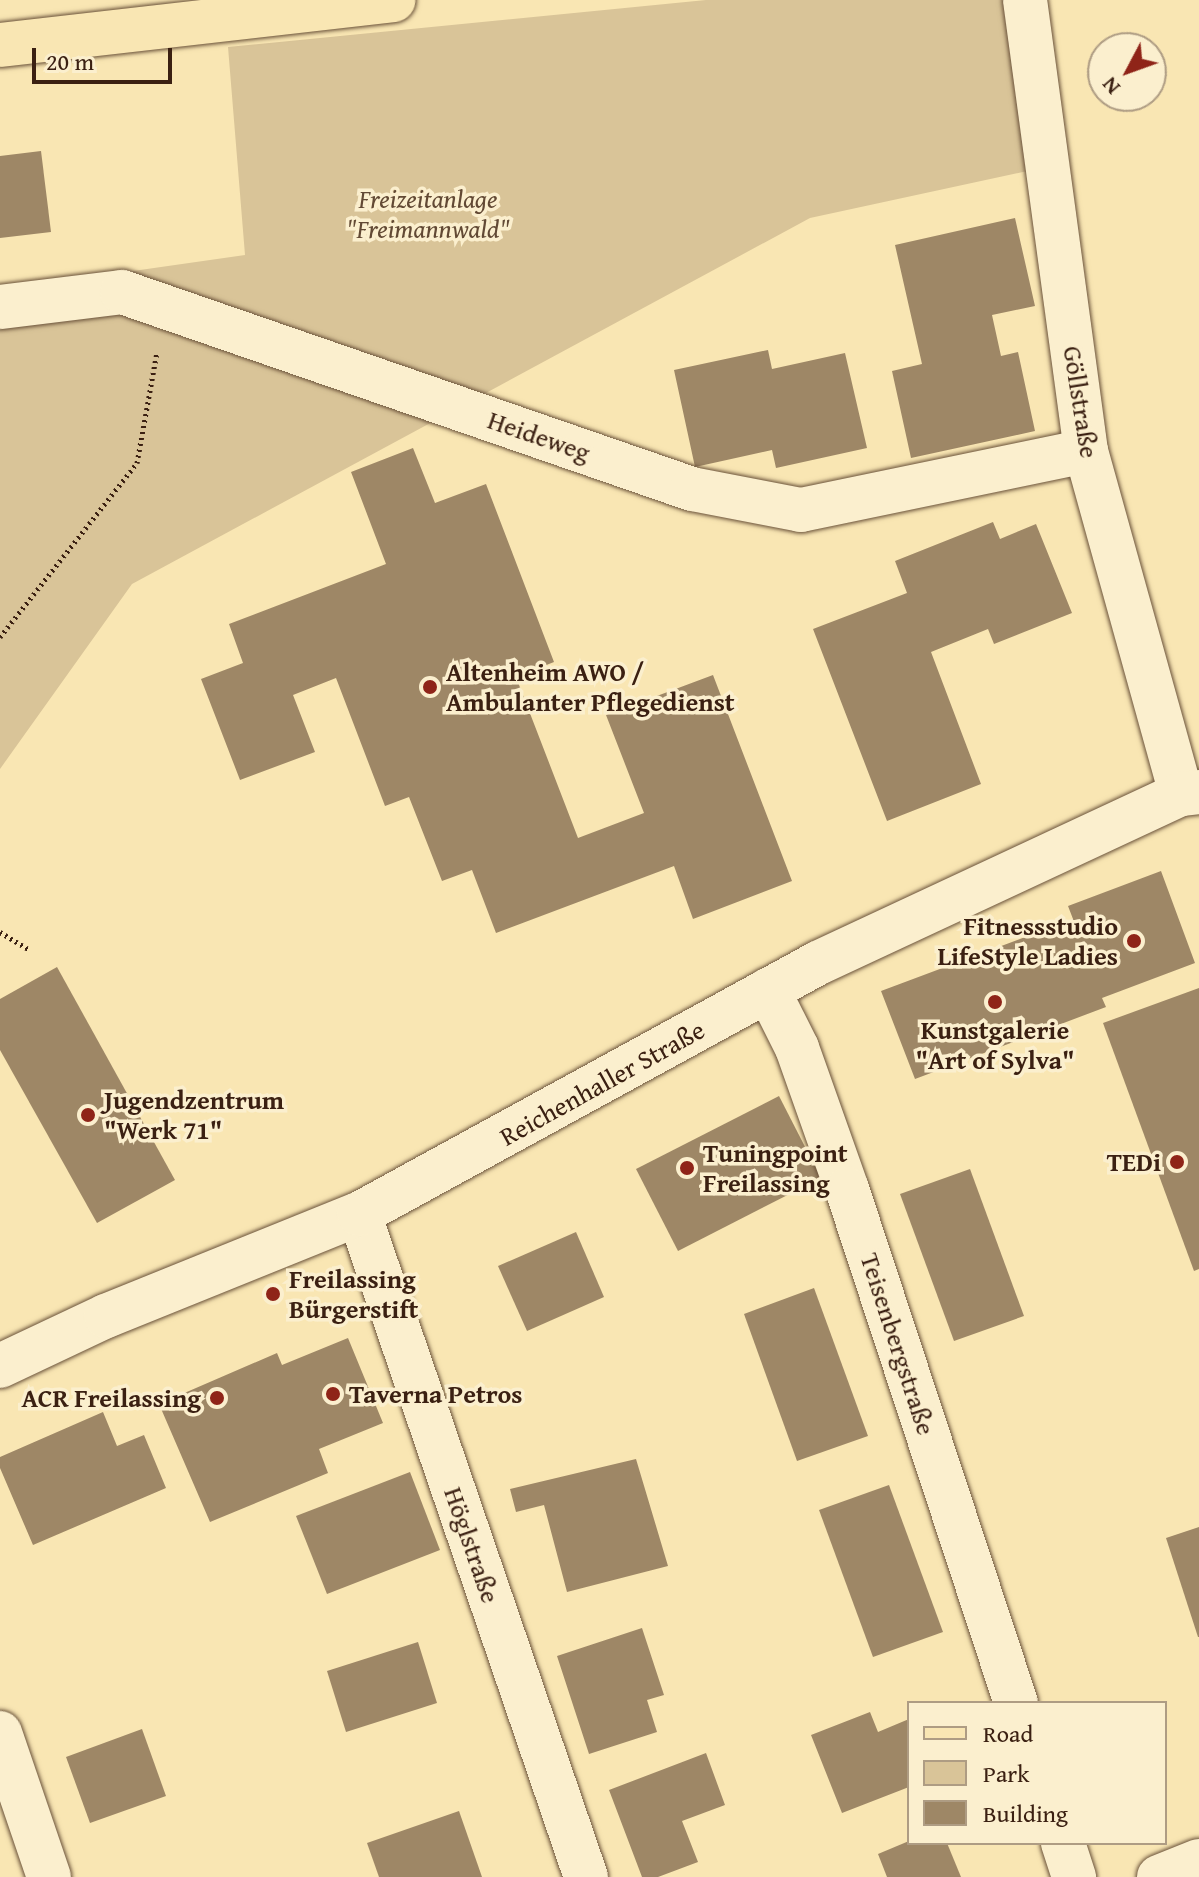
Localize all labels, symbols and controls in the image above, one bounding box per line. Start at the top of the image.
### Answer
scale bar [36,32,176,82]
north arrow [1087,32,1167,112]
text: 20 m [46,44,94,79]
text: N [1093,70,1127,102]
park label: Freizeitanlage "Freimannwald" [346,183,510,244]
street label: Göllstraße [1057,344,1105,460]
street label: Heideweg [484,404,594,468]
place label: Altenheim AWO / Ambulanter Pflegedienst [446,656,735,718]
marker: Altenheim AWO / Ambulanter Pflegedienst [421,678,439,696]
place label: Fitnessstudio LifeStyle Ladies [937,910,1118,972]
marker: Fitnessstudio LifeStyle Ladies [1125,932,1143,950]
marker: Kunstgalerie "Art of Sylva" [986,993,1004,1011]
street label: Reichenhaller Straße [494,1014,710,1152]
place label: Kunstgalerie "Art of Sylva" [915,1014,1075,1076]
place label: Jugendzentrum "Werk 71" [104,1084,284,1146]
marker: Jugendzentrum "Werk 71" [79,1106,97,1124]
place label: Tuningpoint Freilassing [703,1137,848,1198]
place label: TEDi [1107,1146,1161,1178]
marker: TEDi [1168,1153,1186,1171]
marker: Tuningpoint Freilassing [678,1159,696,1177]
street label: Teisenbergstraße [854,1249,942,1439]
place label: Freilassing Bürgerstift [289,1263,418,1324]
marker: Freilassing Bürgerstift [264,1285,282,1303]
place label: Taverna Petros [349,1378,522,1410]
place label: ACR Freilassing [22,1382,201,1414]
marker: Taverna Petros [324,1385,342,1403]
marker: ACR Freilassing [208,1389,226,1407]
street label: Höglstraße [438,1483,506,1607]
legend [907,1701,1167,1845]
text: Road [983,1716,1033,1751]
text: Park [983,1756,1029,1791]
text: Building [983,1796,1068,1831]

